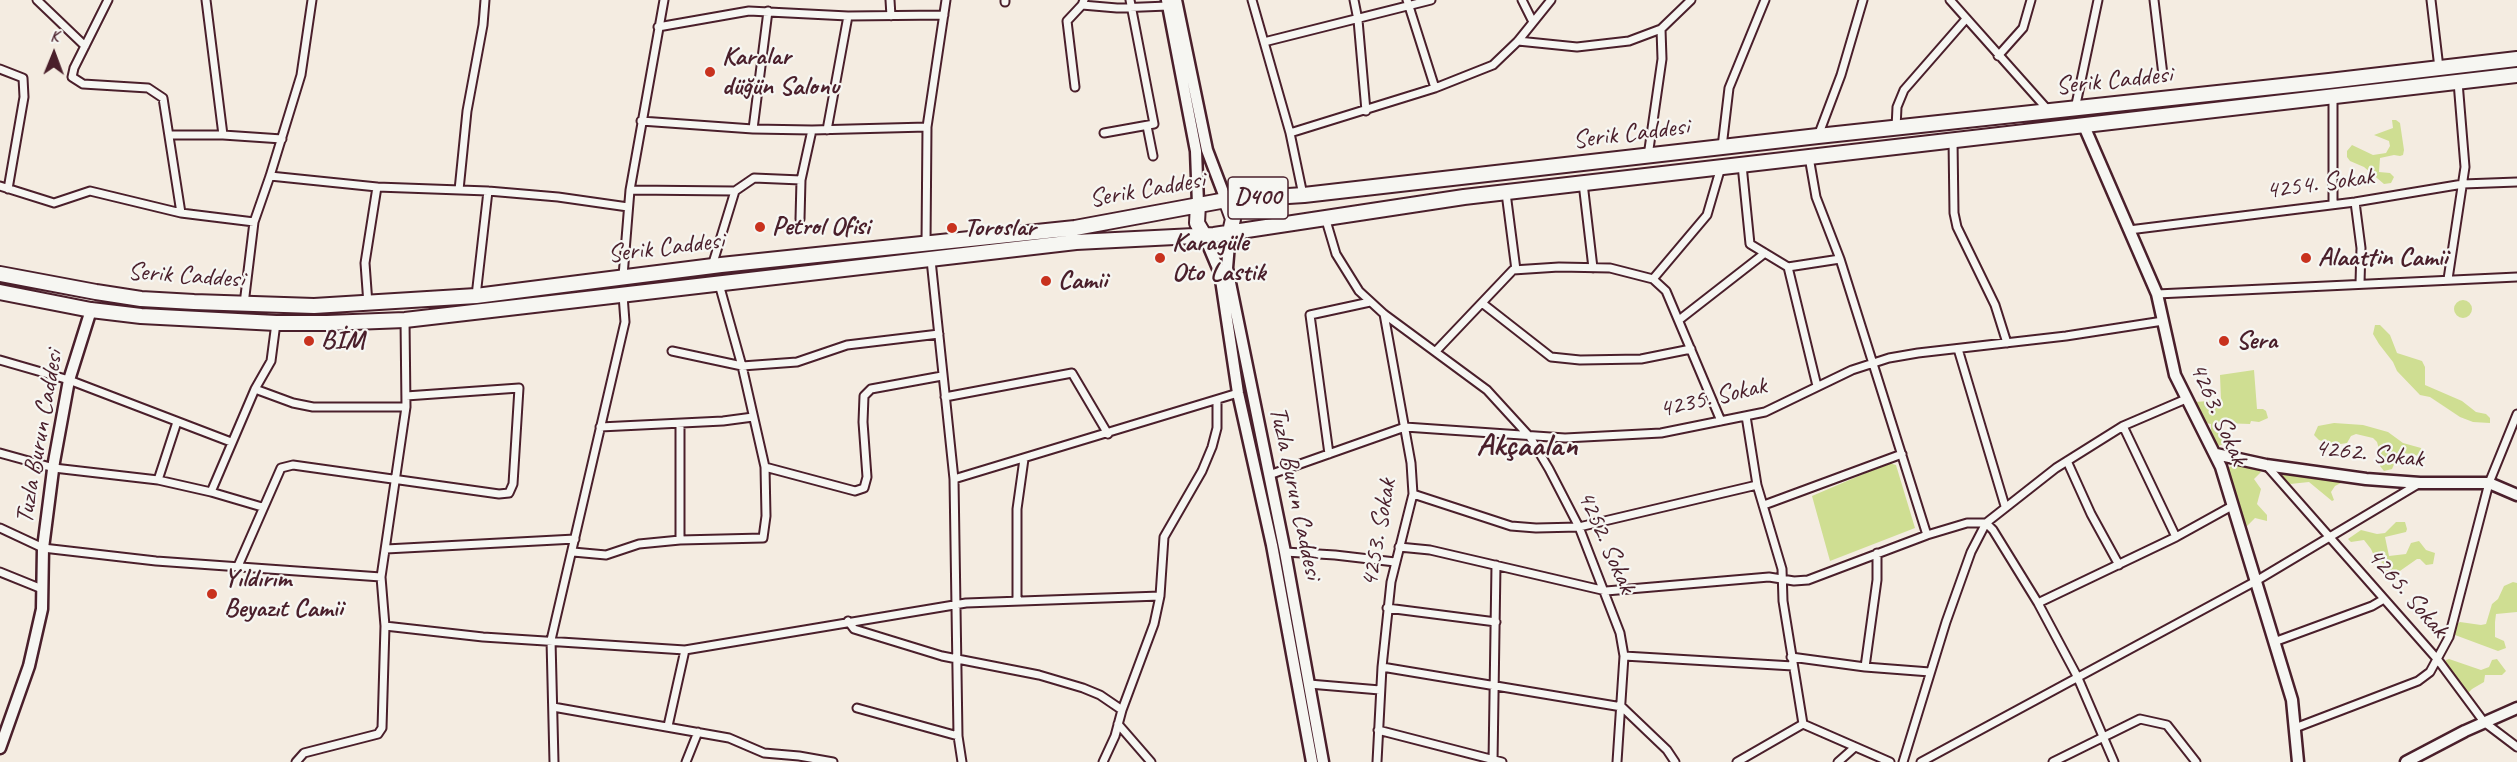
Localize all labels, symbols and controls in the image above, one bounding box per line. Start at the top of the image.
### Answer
north arrow [24,24,84,84]
text: K [50,26,59,46]
place label: Karalar düğün Salonu [722,41,839,102]
street label: Serik Caddesi [2054,59,2174,103]
marker: Karalar düğün Salonu [703,65,717,79]
street label: Serik Caddesi [1571,111,1691,157]
street label: 4254. Sokak [2264,161,2376,207]
street label: Serik Caddesi [1087,164,1207,216]
road number: D400 [1228,177,1288,219]
place label: Petrol Ofisi [772,211,870,243]
place label: Toroslar [964,212,1036,244]
marker: Petrol Ofisi [753,220,767,234]
marker: Toroslar [945,221,959,235]
street label: Serik Caddesi [606,225,726,271]
place label: Karagüle Oto Lastik [1172,227,1265,288]
place label: Alaattin Camii [2318,242,2448,274]
marker: Karagüle Oto Lastik [1153,251,1167,265]
marker: Alaattin Camii [2299,251,2313,265]
street label: Serik Caddesi [127,256,245,296]
place label: Camii [1058,265,1107,297]
marker: Camii [1039,274,1053,288]
place label: BİM [321,325,364,357]
place label: Sera [2236,325,2277,357]
marker: BİM [302,334,316,348]
marker: Sera [2217,334,2231,348]
street label: Tuzla Burun Caddesi [9,348,71,526]
street label: 4263. Sokak [2182,358,2254,470]
street label: 4235. Sokak [1656,371,1770,425]
street label: Tuzla Burun Caddesi [1261,404,1329,582]
district label: Akçaalan [1477,428,1577,466]
street label: 4262. Sokak [2313,433,2425,475]
street label: 4253. Sokak [1354,477,1404,589]
street label: 4252. Sokak [1570,486,1642,598]
street label: 4265. Sokak [2359,542,2455,644]
place label: Yıldırım Beyazıt Camii [224,563,343,624]
marker: Yıldırım Beyazıt Camii [205,587,219,601]

